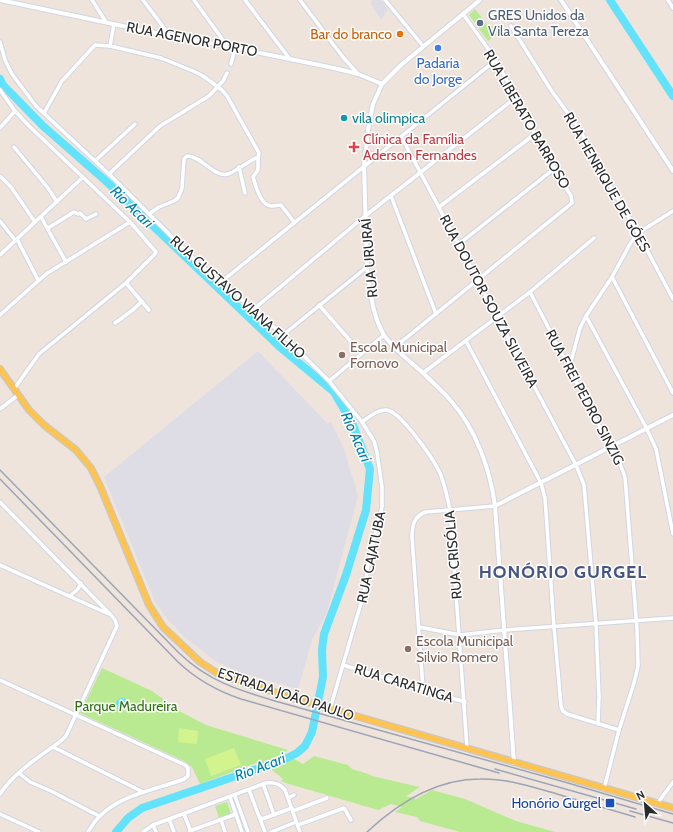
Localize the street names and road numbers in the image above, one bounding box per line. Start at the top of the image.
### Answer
street label: RUA AGENOR PORTO [125,17,259,61]
street label: RUA LIBERATO BARROSO [480,46,574,192]
street label: RUA HENRIQUE DE GÓES [560,109,654,255]
street label: RUA DOUTOR SOUZA SILVEIRA [436,211,543,391]
street label: RUA URURAÍ [357,217,381,298]
street label: RUA GUSTAVO VIANA FILHO [167,232,309,363]
street label: RUA FREI PEDRO SINZIG [542,326,628,468]
street label: RUA CAJATUBA [352,509,390,605]
street label: RUA CRISÓLIA [440,510,466,600]
street label: RUA CARATINGA [352,659,456,707]
street label: ESTRADA JOÃO PAULO [216,663,357,725]

